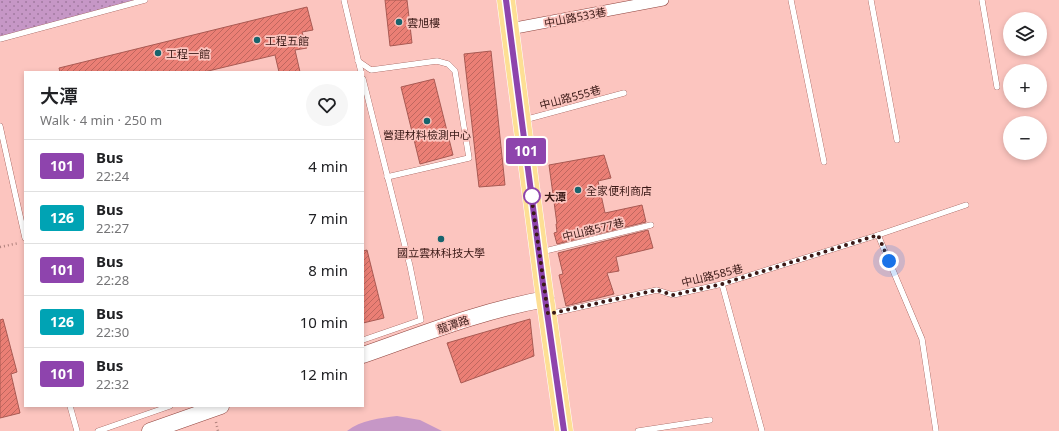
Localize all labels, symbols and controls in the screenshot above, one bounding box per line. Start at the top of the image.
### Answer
street label: 中山路533巷 [543,4,607,30]
map controls [1003,12,1047,160]
button: layers [1003,12,1047,56]
place label: 雲旭樓 [407,15,440,30]
marker: 雲旭樓 [394,17,404,27]
place label: 工程五館 [265,33,309,48]
marker: 工程五館 [252,35,262,45]
place label: 工程一館 [166,46,210,61]
marker: 工程一館 [153,48,163,58]
button: + [1003,64,1047,108]
street label: 中山路555巷 [538,82,602,112]
text: 大潭 [40,83,78,109]
button: heart [306,84,348,126]
text: Walk · 4 min · 250 m [40,111,162,129]
marker: 營建材料檢測中心 [422,116,432,126]
button: − [1003,116,1047,160]
place label: 營建材料檢測中心 [383,127,471,142]
line badge: 101 [503,138,549,164]
text: 101 [514,141,538,160]
text: Bus [96,147,123,167]
text: 101 [50,156,74,175]
text: 4 min [308,156,348,176]
text: 22:24 [96,167,129,185]
place label: 全家便利商店 [586,183,652,198]
marker: 全家便利商店 [573,185,583,195]
marker: 大潭 [523,187,541,205]
place label: 大潭 [544,189,566,204]
text: Bus [96,199,123,219]
text: 126 [50,208,74,227]
text: 7 min [308,208,348,228]
street label: 中山路577巷 [561,214,625,244]
text: 22:27 [96,219,129,237]
marker: 國立雲林科技大學 [436,234,446,244]
place label: 國立雲林科技大學 [397,245,485,260]
text: Bus [96,251,123,271]
your location [879,251,899,271]
text: 101 [50,260,74,279]
text: 8 min [308,260,348,280]
street label: 中山路585巷 [680,260,744,290]
text: 22:28 [96,271,129,289]
text: Bus [96,303,123,323]
text: 126 [50,312,74,331]
text: 10 min [300,312,348,332]
street label: 龍潭路 [435,312,471,336]
text: 22:30 [96,323,129,341]
text: Bus [96,355,123,375]
text: 101 [50,364,74,383]
text: 12 min [300,364,348,384]
text: 22:32 [96,375,129,393]

